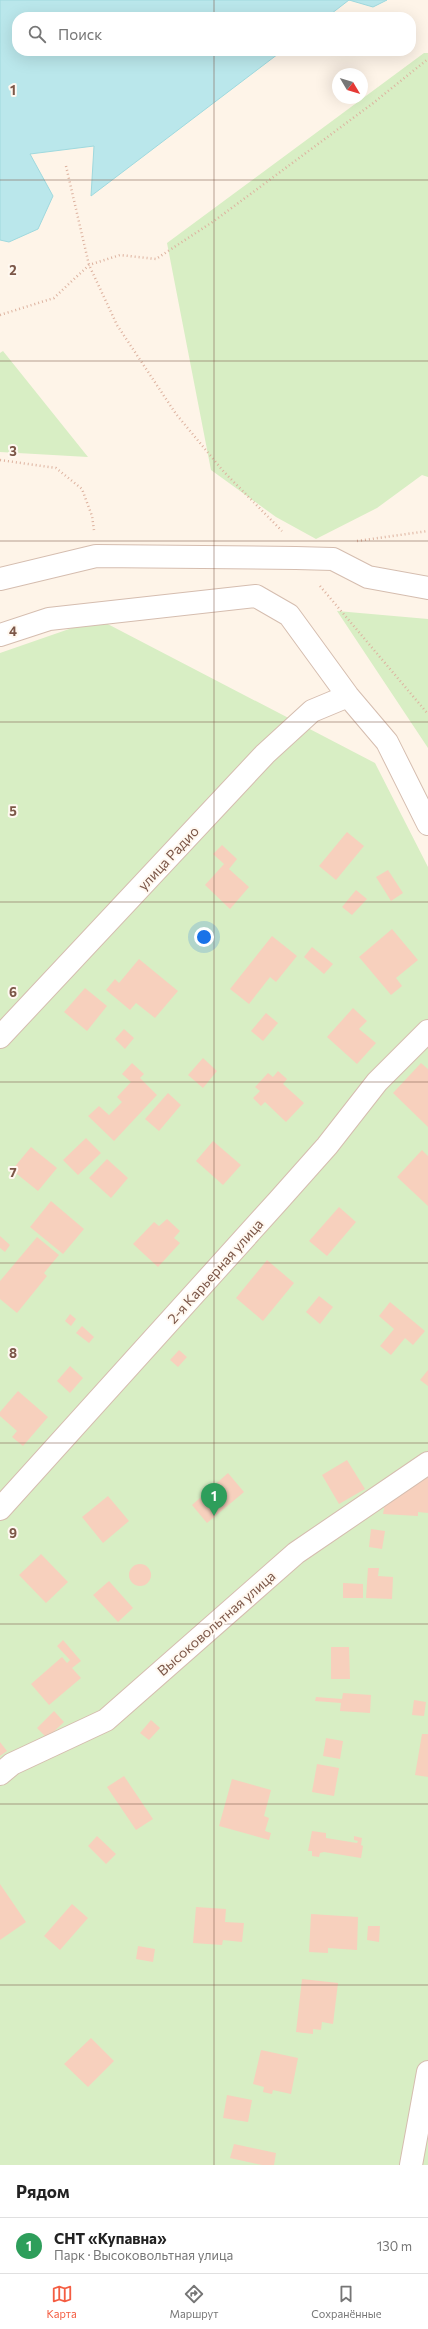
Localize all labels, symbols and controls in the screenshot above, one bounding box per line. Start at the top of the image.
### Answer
search box [12,12,416,56]
icon: search [26,23,48,45]
text: Поиск [58,25,102,43]
north arrow [332,68,368,104]
text: 1 [10,82,16,98]
text: 2 [9,262,17,278]
text: 3 [9,443,17,459]
text: 4 [9,623,17,639]
text: 5 [9,803,17,819]
street label: улица Радио [134,822,202,894]
your location [194,927,214,947]
text: 6 [9,984,17,1000]
text: 7 [9,1164,17,1180]
street label: 2-я Карьерная улица [164,1215,266,1327]
text: 8 [9,1345,17,1361]
pin: 1 [201,1483,227,1516]
text: 9 [9,1525,17,1541]
street label: Высоковольтная улица [153,1567,279,1679]
text: Рядом [16,2181,70,2202]
text: СНТ «Купавна» [54,2229,167,2247]
text: 1 [26,2238,32,2254]
text: 130 m [377,2238,412,2254]
text: Парк · Высоковольтная улица [54,2247,233,2263]
tab: Карта [46,2283,77,2320]
tab: Маршрут [170,2283,218,2320]
tab: Сохранённые [311,2283,382,2320]

